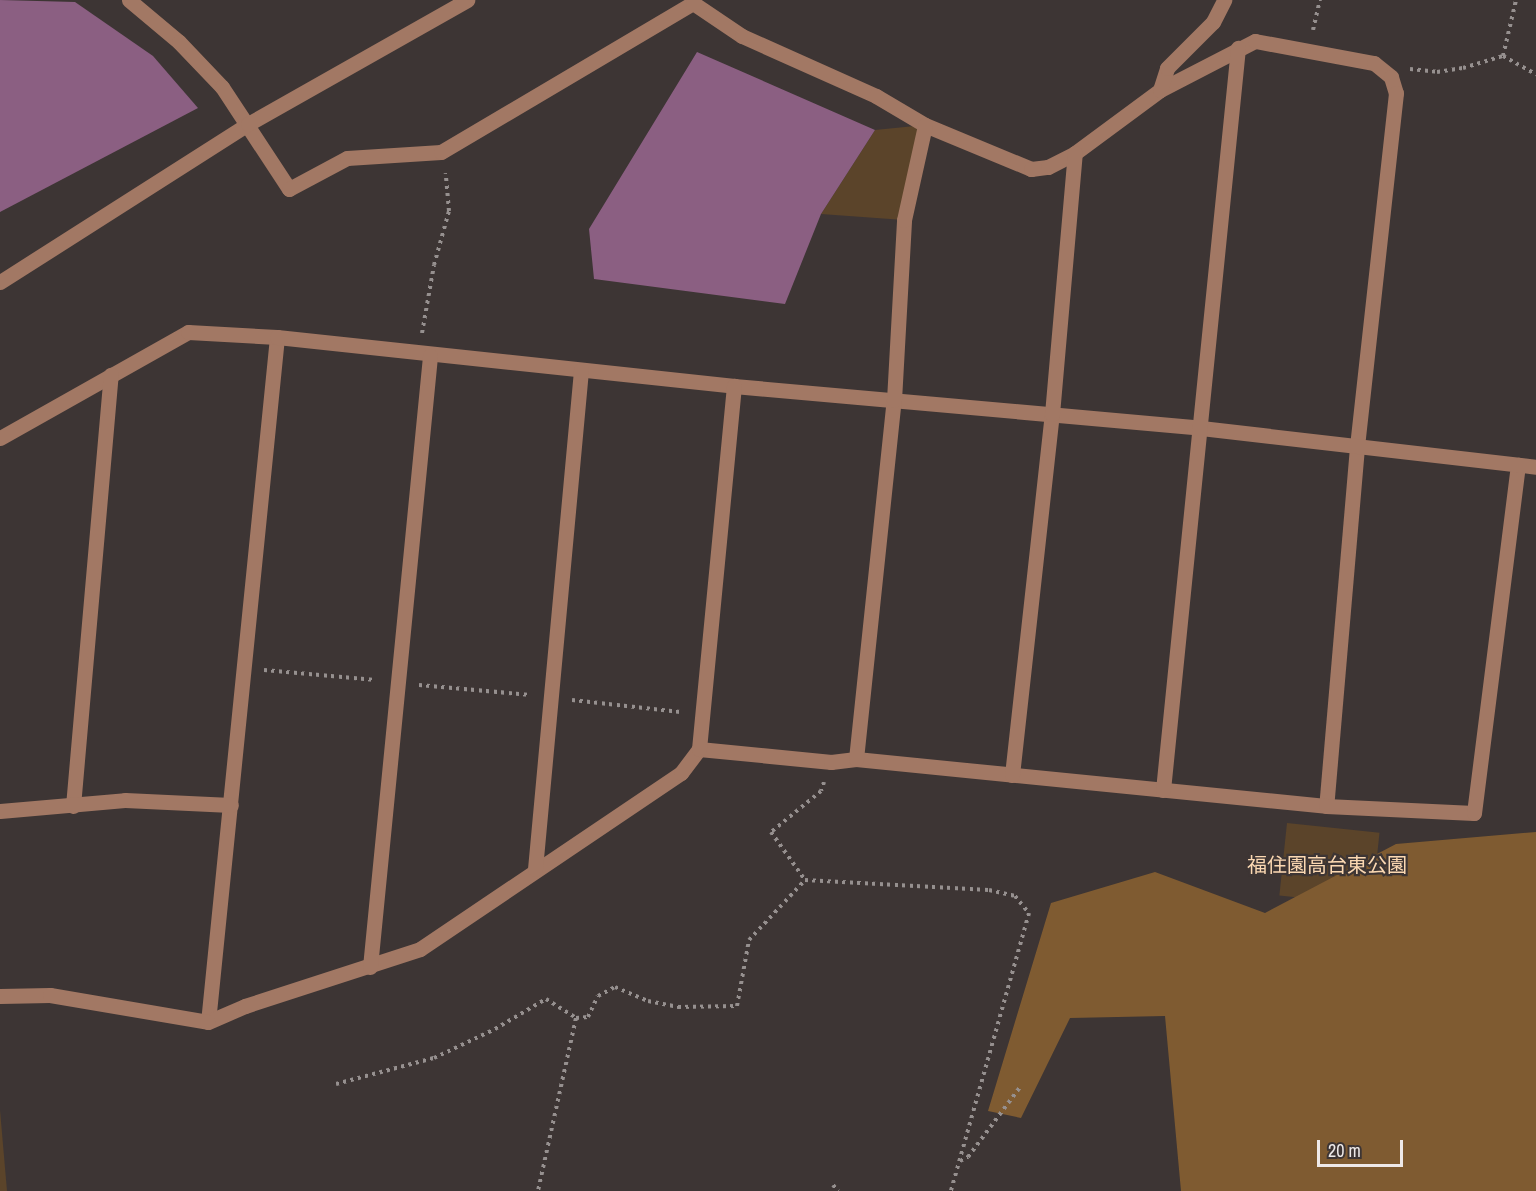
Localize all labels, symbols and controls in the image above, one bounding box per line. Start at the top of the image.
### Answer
park label: 福住園高台東公園 [1247,852,1407,876]
scale bar [1320,1128,1406,1166]
text: 20 m [1328,1138,1361,1163]

